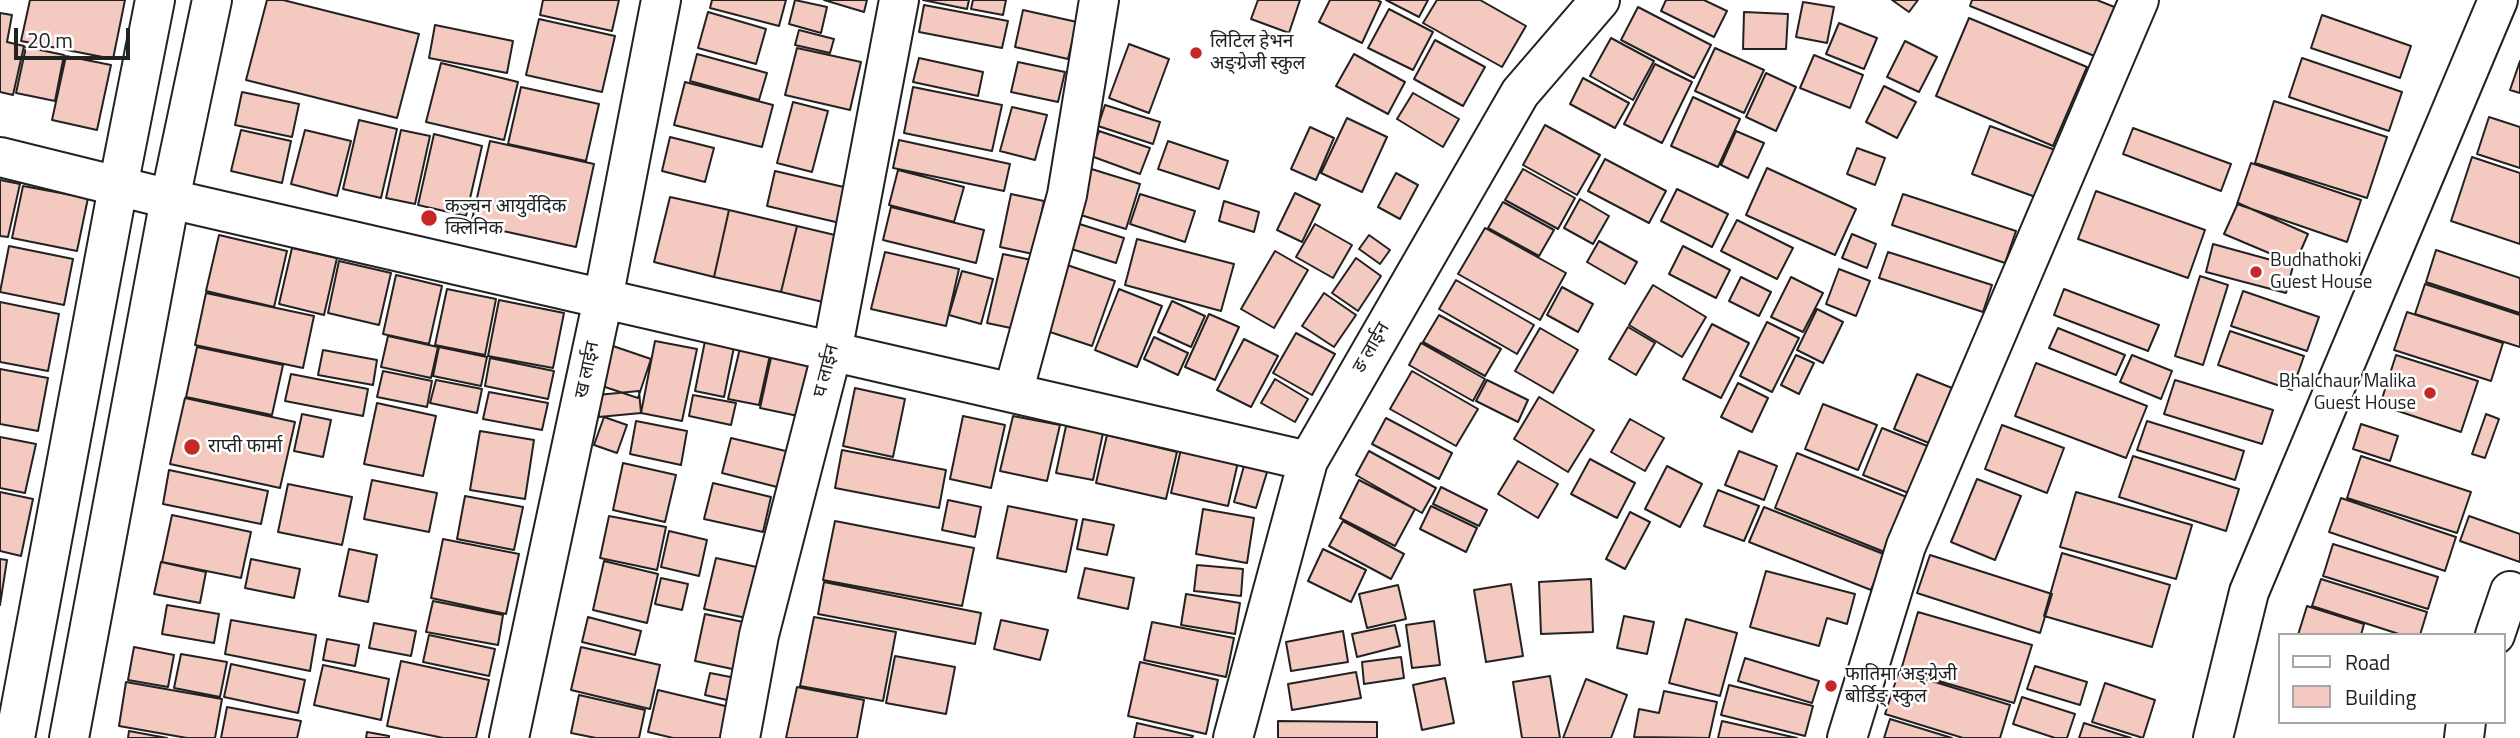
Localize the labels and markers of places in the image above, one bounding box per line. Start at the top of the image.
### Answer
place label: लिटिल हेभन अङ्‍ग्रेजी स्कुल [1210,31,1305,75]
marker: लिटिल हेभन अङ्‍ग्रेजी स्कुल [1188,45,1204,61]
place label: कञ्चन आयुर्वेदिक क्लिनिक [445,196,566,240]
marker: कञ्चन आयुर्वेदिक क्लिनिक [419,208,439,228]
place label: Budhathoki Guest House [2270,250,2372,294]
marker: Budhathoki Guest House [2248,264,2264,280]
place label: Bhalchaur Malika Guest House [2279,371,2416,415]
marker: Bhalchaur Malika Guest House [2422,385,2438,401]
place label: राप्ती फार्मा [208,436,282,458]
marker: राप्ती फार्मा [182,437,202,457]
place label: फातिमा अङ्‍ग्रेजी बोर्डिङ् स्कुल [1845,664,1957,708]
marker: फातिमा अङ्‍ग्रेजी बोर्डिङ् स्कुल [1823,678,1839,694]

